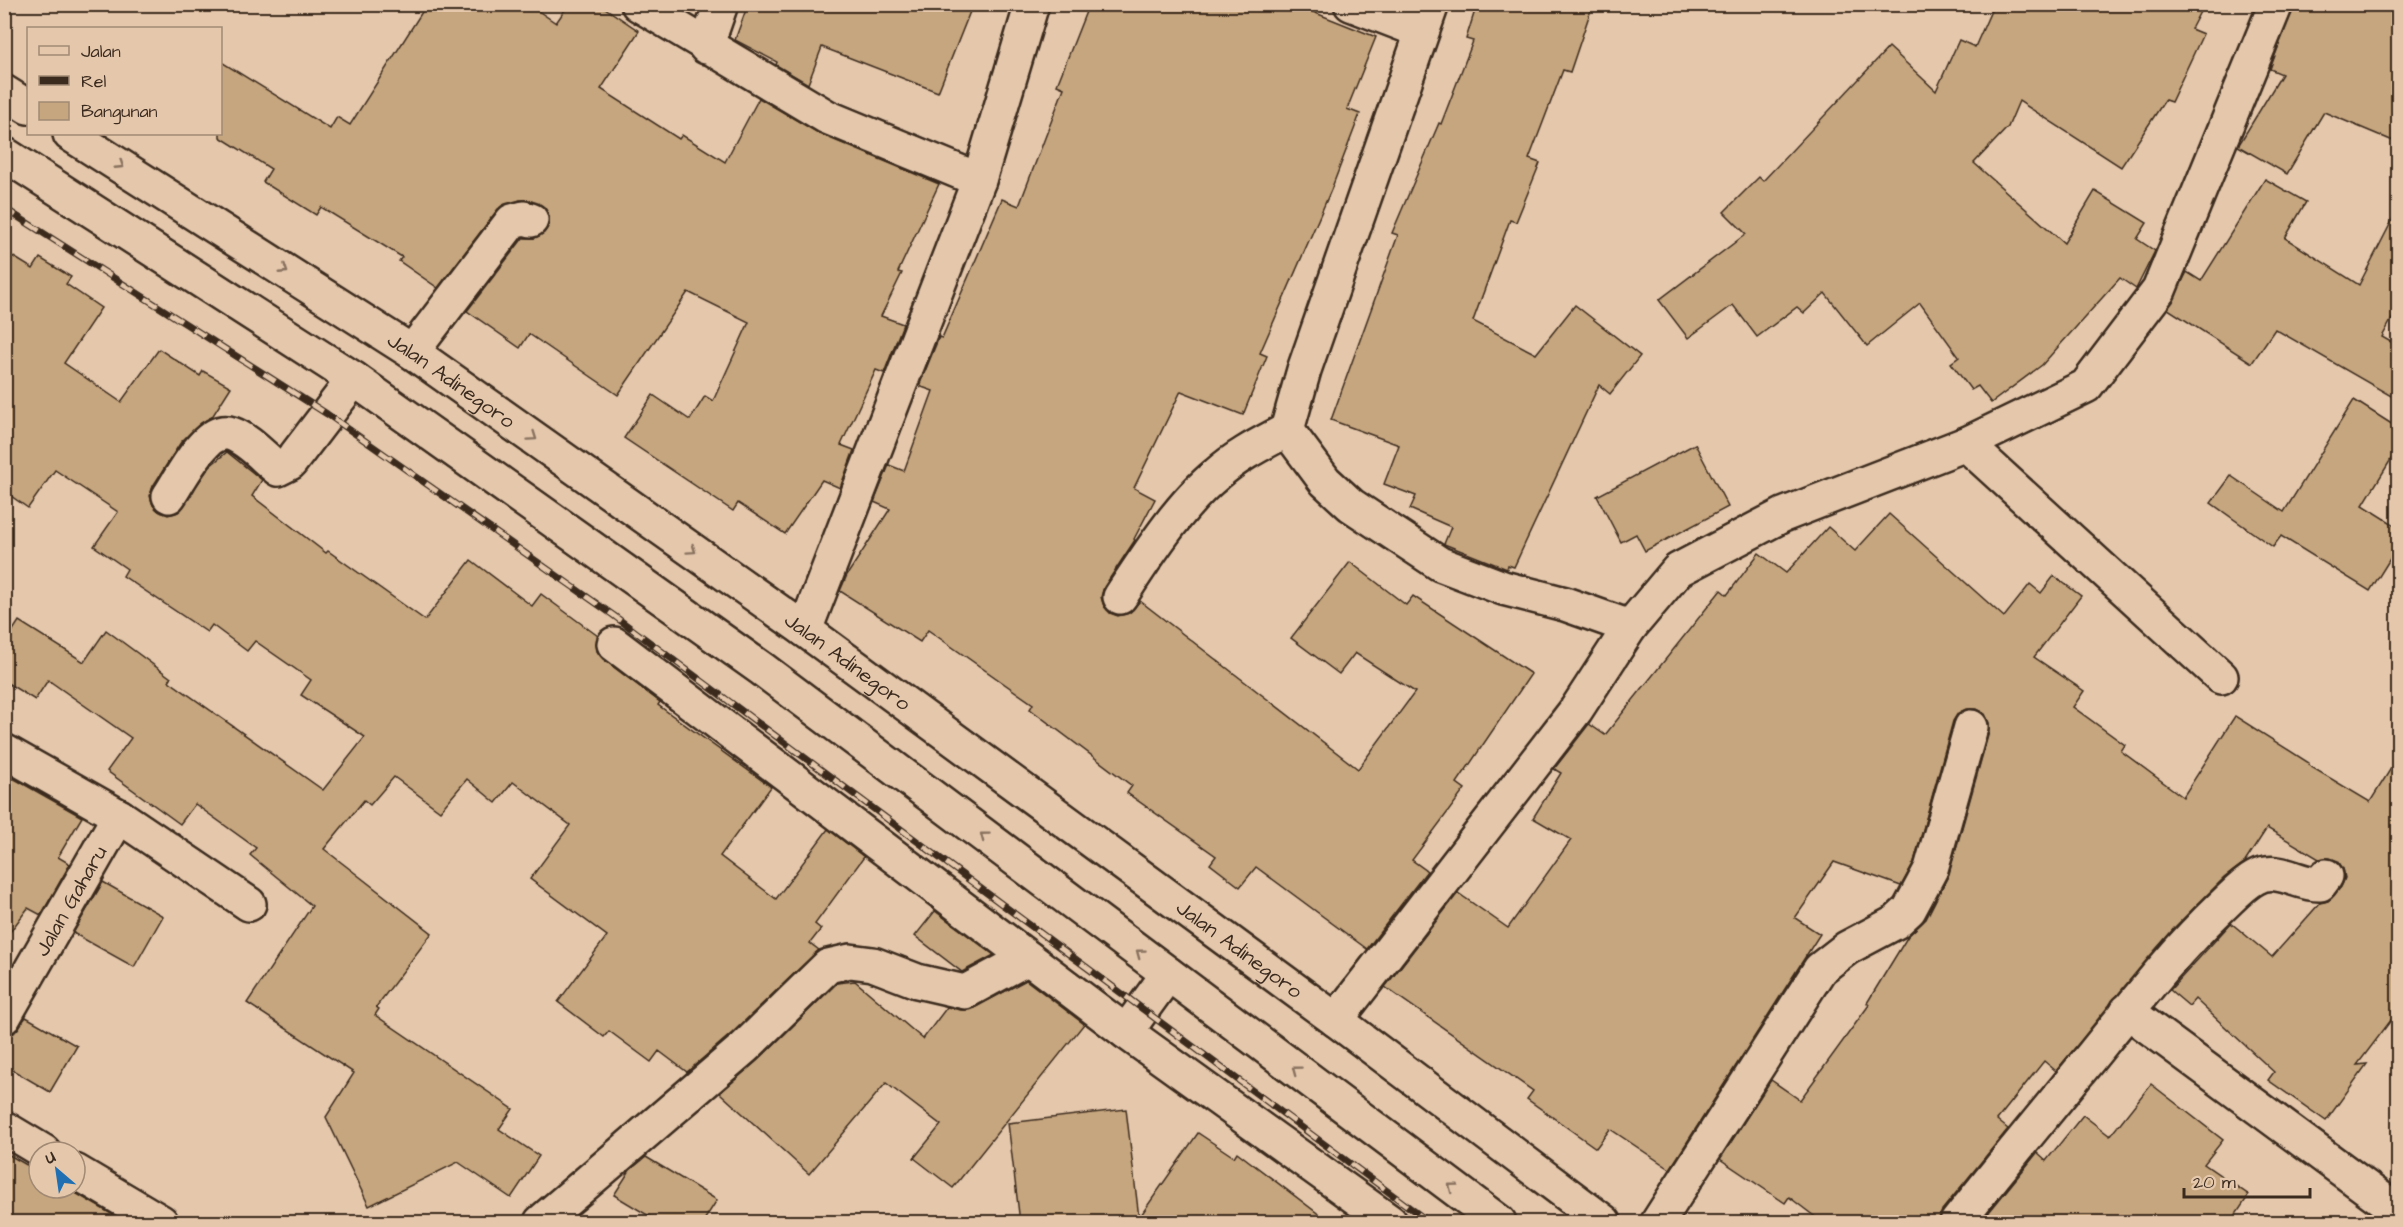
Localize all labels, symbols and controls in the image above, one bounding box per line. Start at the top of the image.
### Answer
legend [27,27,222,135]
text: Jalan [81,39,121,64]
text: Rel [81,69,107,94]
text: Bangunan [81,99,158,125]
one-way arrow [113,158,124,169]
one-way arrow [277,263,288,274]
street label: Jalan Adinegoro [382,325,521,435]
one-way arrow [526,430,537,441]
one-way arrow [686,543,697,554]
street label: Jalan Adinegoro [779,605,917,718]
one-way arrow [980,832,991,843]
street label: Jalan Gaharu [27,840,114,961]
street label: Jalan Adinegoro [1170,893,1309,1005]
one-way arrow [1136,950,1147,961]
one-way arrow [1292,1067,1303,1078]
north arrow [27,1140,87,1200]
text: U [41,1146,59,1170]
scale bar [2184,1161,2310,1199]
text: 20 m [2193,1170,2236,1195]
one-way arrow [1448,1184,1459,1195]

